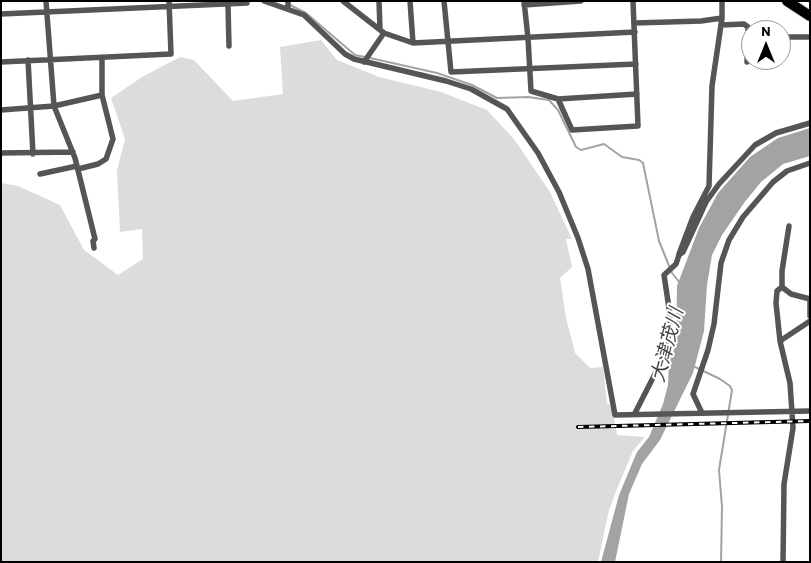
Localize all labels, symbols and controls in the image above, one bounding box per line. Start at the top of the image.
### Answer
north arrow [741,20,791,70]
text: N [761,22,771,39]
water label: 大津茂川 [646,305,688,385]

